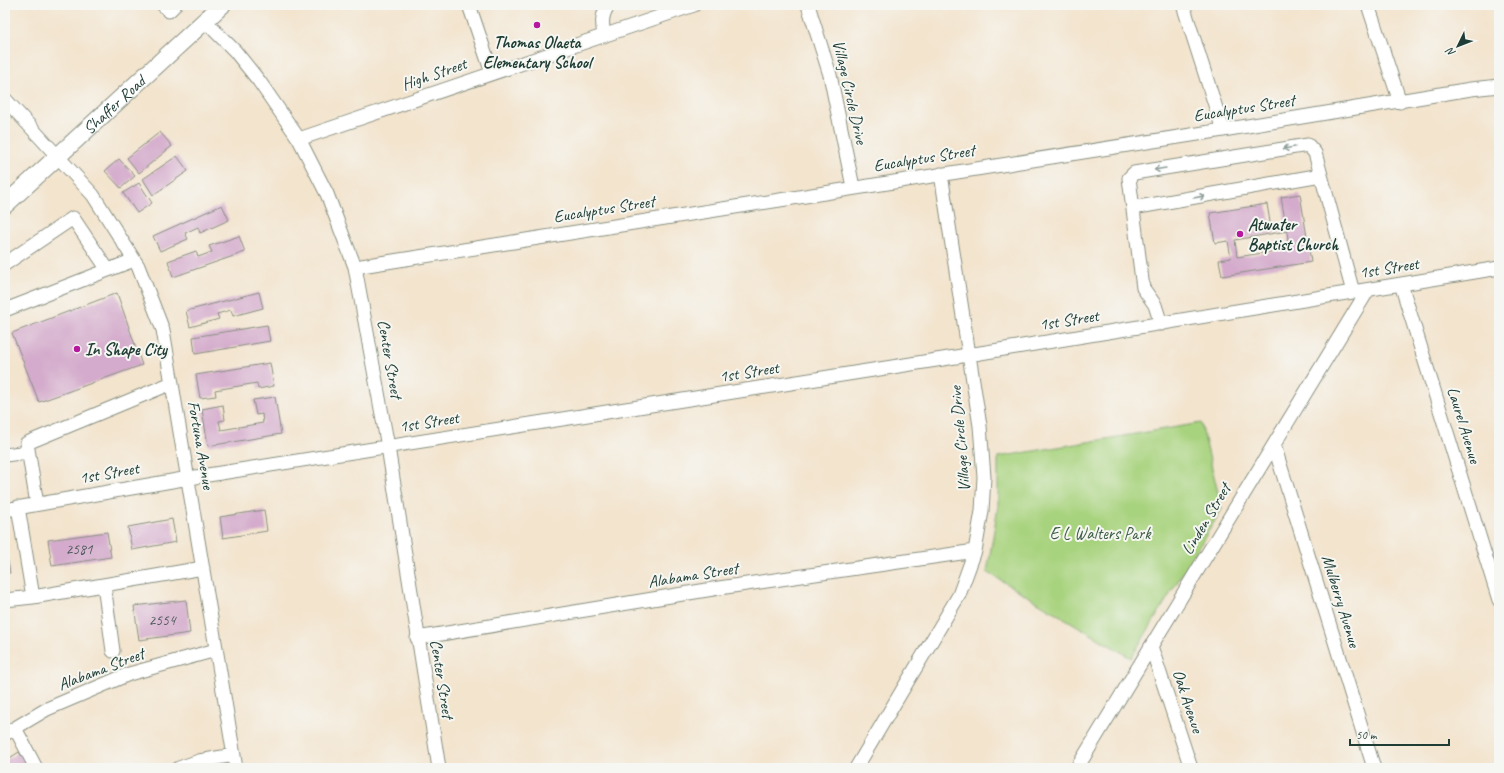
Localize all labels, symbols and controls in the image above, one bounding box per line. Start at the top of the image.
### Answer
marker: Thomas Olaeta Elementary School [532,20,542,30]
north arrow [1438,26,1478,66]
place label: Thomas Olaeta Elementary School [483,32,594,73]
street label: Village Circle Drive [828,38,872,147]
text: N [1442,44,1458,60]
street label: High Street [399,52,472,95]
street label: Shaffer Road [78,69,151,139]
street label: Eucalyptus Street [1192,89,1298,126]
street label: Eucalyptus Street [872,139,978,176]
one-way arrow [1283,144,1296,152]
one-way arrow [1154,165,1167,173]
street label: Eucalyptus Street [552,190,658,227]
one-way arrow [1192,192,1205,200]
place label: Atwater Baptist Church [1248,214,1339,255]
marker: Atwater Baptist Church [1235,229,1245,239]
street label: 1st Street [1358,253,1423,283]
street label: 1st Street [1038,305,1103,335]
street label: Center Street [373,318,408,402]
place label: In Shape City [85,339,168,360]
marker: In Shape City [72,344,82,354]
street label: 1st Street [718,357,783,387]
street label: Village Circle Drive [945,384,975,493]
street label: Laurel Avenue [1442,384,1486,467]
street label: Fortuna Avenue [183,399,219,492]
street label: 1st Street [398,407,463,437]
street label: 1st Street [78,457,143,489]
street label: Linden Street [1177,478,1237,558]
park label: E L Walters Park [1050,523,1152,544]
house number: 2581 [65,540,94,559]
street label: Mulberry Avenue [1317,552,1365,651]
street label: Alabama Street [647,557,742,592]
house number: 2554 [148,611,177,630]
street label: Center Street [425,638,459,722]
street label: Alabama Street [55,642,149,695]
street label: Oak Avenue [1168,667,1209,737]
scale bar [1350,721,1449,747]
text: 50 m [1356,727,1378,743]

